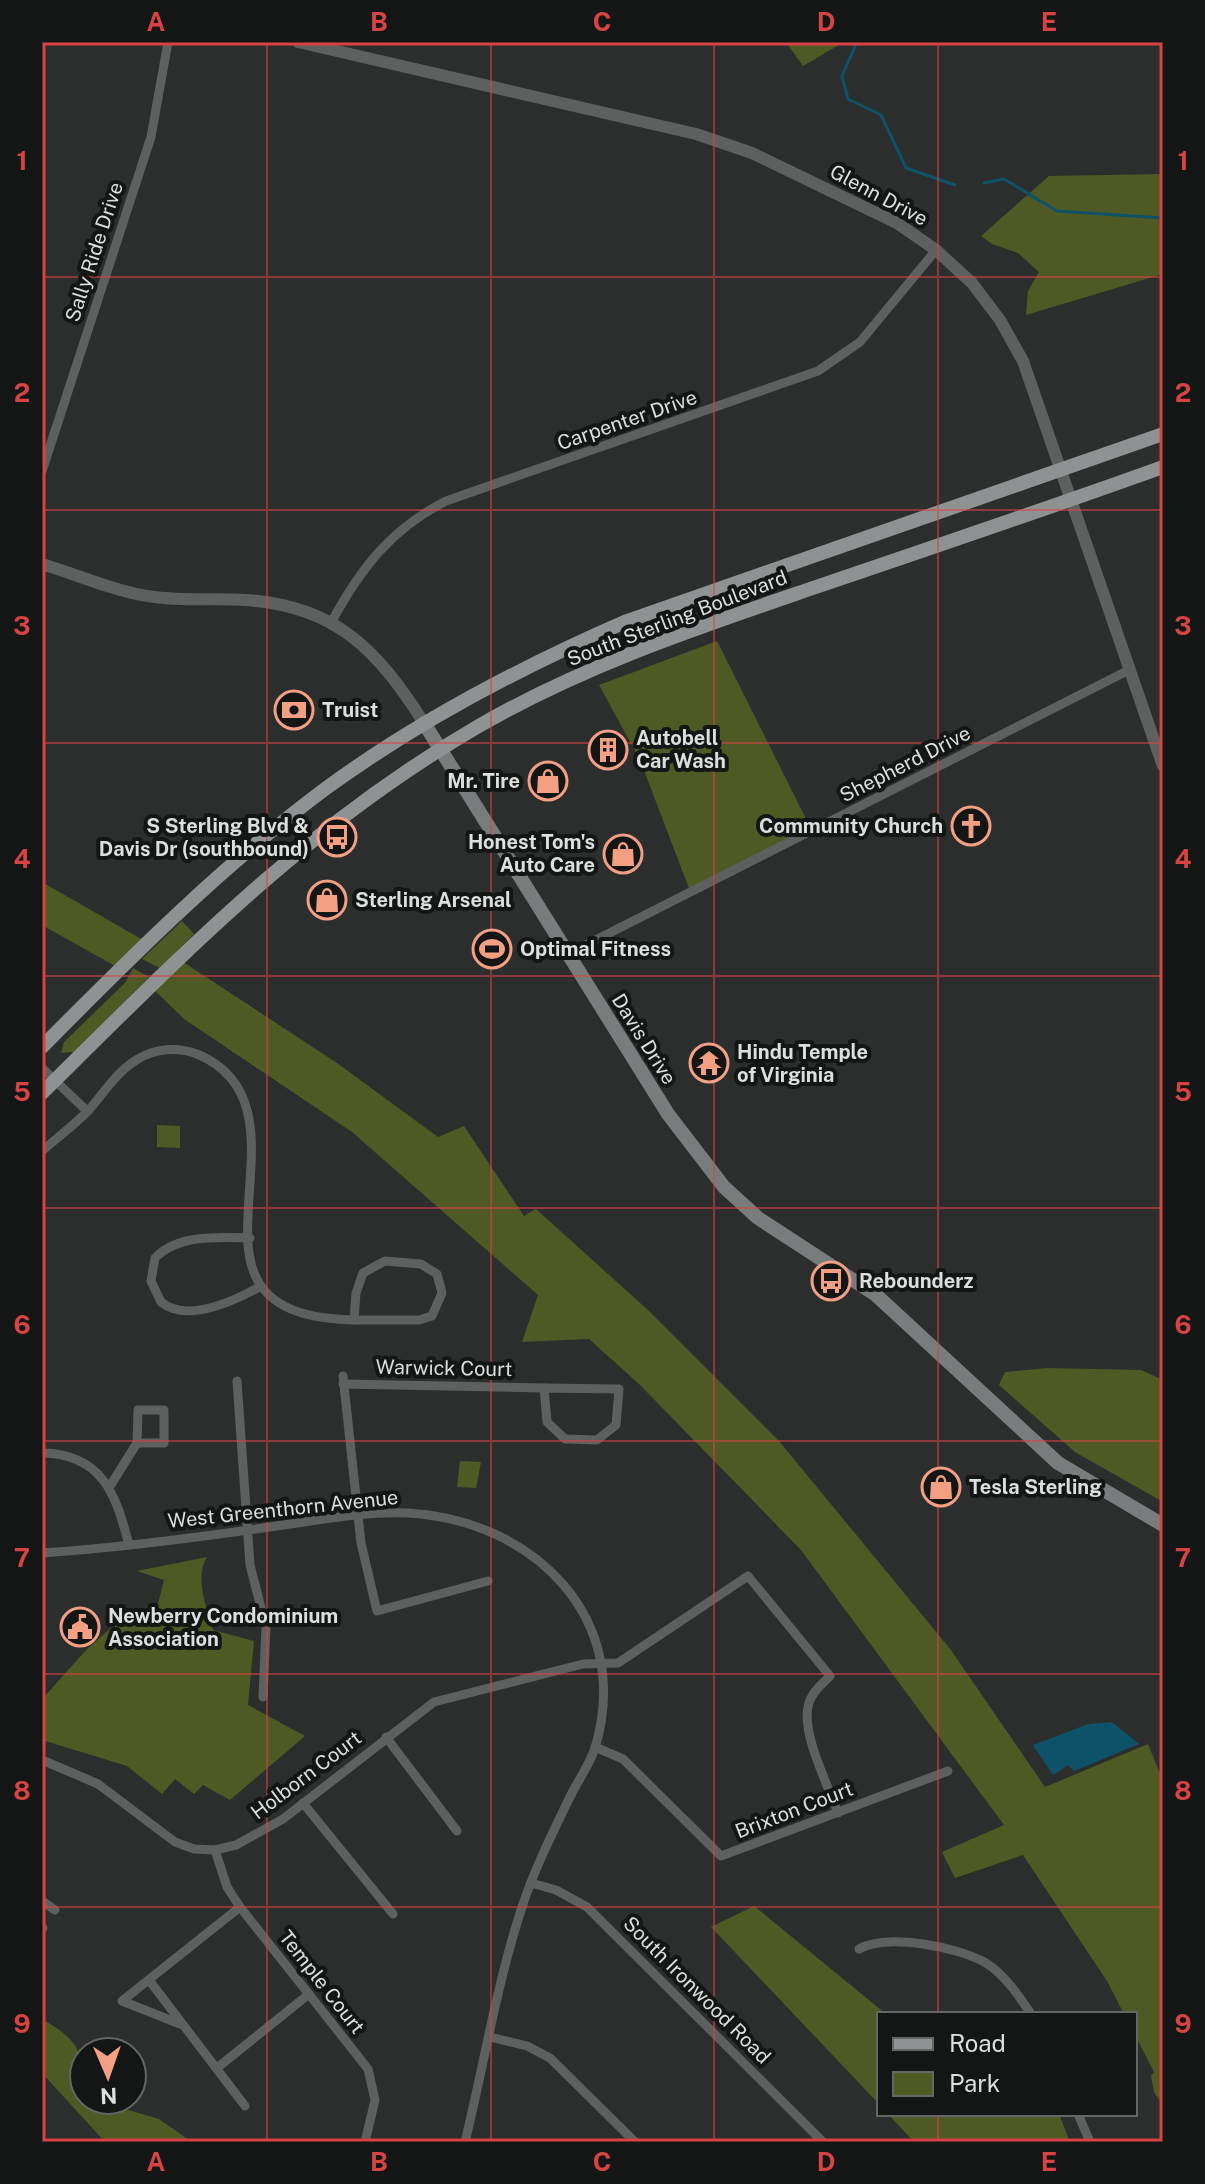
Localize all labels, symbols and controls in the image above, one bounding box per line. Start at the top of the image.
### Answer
text: A [147,6,166,37]
text: B [370,6,388,37]
text: C [593,6,611,37]
text: D [817,6,835,37]
text: E [1041,6,1057,37]
text: 1 [16,145,28,176]
text: 1 [1177,145,1189,176]
street label: Glenn Drive [826,159,932,231]
street label: Sally Ride Drive [60,179,128,325]
text: 2 [14,377,30,408]
text: 2 [1175,377,1191,408]
street label: Carpenter Drive [554,385,700,455]
street label: South Sterling Boulevard [564,565,790,671]
text: 3 [13,610,31,641]
text: 3 [1174,610,1192,641]
bank icon: Truist [273,689,315,731]
place label: Truist [322,698,378,722]
street label: Shepherd Drive [836,721,974,807]
place label: Autobell Car Wash [636,726,726,773]
building icon: Autobell Car Wash [587,729,629,771]
shop icon: Mr. Tire [527,760,569,802]
place label: Mr. Tire [447,769,520,793]
church icon: Community Church [950,805,992,847]
place label: S Sterling Blvd & Davis Dr (southbound) [99,814,309,861]
place label: Community Church [759,814,943,838]
bus stop icon: S Sterling Blvd & Davis Dr (southbound) [316,816,358,858]
place label: Honest Tom's Auto Care [468,830,595,877]
shop icon: Honest Tom's Auto Care [602,833,644,875]
text: 4 [13,843,31,874]
text: 4 [1174,843,1192,874]
shop icon: Sterling Arsenal [306,879,348,921]
place label: Sterling Arsenal [355,888,512,912]
sports icon: Optimal Fitness [471,928,513,970]
place label: Optimal Fitness [520,937,671,961]
street label: Davis Drive [607,989,681,1089]
place label: Hindu Temple of Virginia [737,1040,868,1087]
temple icon: Hindu Temple of Virginia [688,1042,730,1084]
text: 5 [13,1076,31,1107]
text: 5 [1174,1076,1192,1107]
bus stop icon: Rebounderz [810,1260,852,1302]
place label: Rebounderz [859,1269,974,1293]
text: 6 [13,1309,31,1340]
text: 6 [1174,1309,1192,1340]
street label: Warwick Court [375,1355,513,1381]
shop icon: Tesla Sterling [920,1466,962,1508]
place label: Tesla Sterling [969,1475,1102,1499]
street label: West Greenthorn Avenue [167,1485,399,1533]
text: 7 [14,1542,30,1573]
text: 7 [1175,1542,1191,1573]
place label: Newberry Condominium Association [108,1604,338,1651]
public building icon: Newberry Condominium Association [59,1606,101,1648]
street label: Holborn Court [246,1726,366,1824]
text: 8 [13,1775,31,1806]
text: 8 [1174,1775,1192,1806]
street label: Brixton Court [732,1777,856,1843]
street label: South Ironwood Road [618,1911,776,2069]
street label: Temple Court [274,1925,370,2039]
text: 9 [13,2008,31,2039]
text: 9 [1174,2008,1192,2039]
legend [877,2012,1137,2116]
text: Road [949,2029,1006,2057]
north arrow [68,2036,148,2116]
text: Park [949,2069,1000,2097]
text: N [100,2083,118,2109]
text: A [147,2146,166,2177]
text: B [370,2146,388,2177]
text: C [593,2146,611,2177]
text: D [817,2146,835,2177]
text: E [1041,2146,1057,2177]

